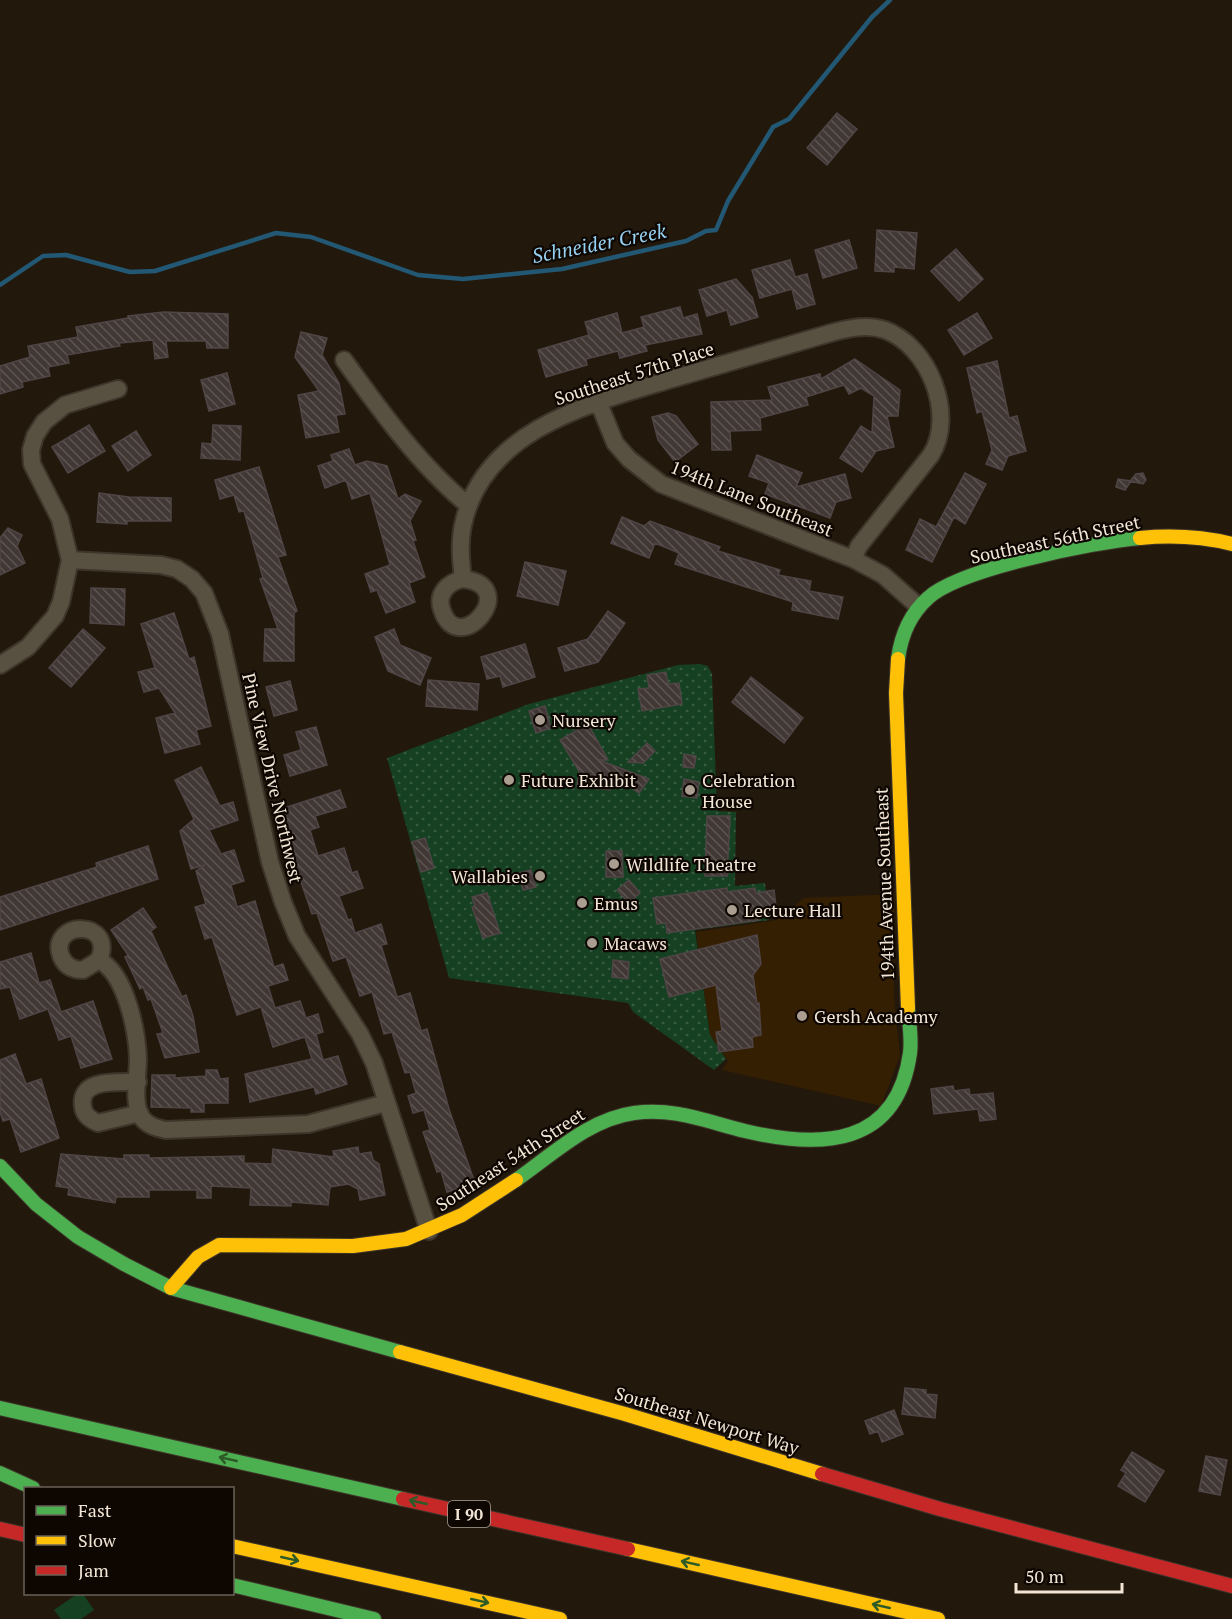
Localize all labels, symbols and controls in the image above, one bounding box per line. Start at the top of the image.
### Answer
water label: Schneider Creek [530,217,669,269]
street label: Southeast 57th Place [551,336,717,410]
street label: 194th Lane Southeast [667,454,837,542]
street label: Southeast 56th Street [968,509,1142,569]
street label: Pine View Drive Northwest [237,671,309,886]
place label: Nursery [552,708,616,732]
marker: Nursery [533,713,547,727]
place label: Future Exhibit [521,768,637,792]
place label: Celebration House [702,768,796,813]
marker: Future Exhibit [502,773,516,787]
marker: Celebration House [683,783,697,797]
street label: 194th Avenue Southeast [869,787,899,981]
place label: Wildlife Theatre [626,852,756,876]
marker: Wildlife Theatre [607,857,621,871]
place label: Wallabies [451,864,528,888]
marker: Wallabies [533,869,547,883]
place label: Emus [594,891,638,915]
marker: Emus [575,896,589,910]
place label: Lecture Hall [744,898,842,922]
marker: Lecture Hall [725,903,739,917]
place label: Macaws [604,931,667,955]
marker: Macaws [585,936,599,950]
place label: Gersh Academy [814,1004,938,1028]
marker: Gersh Academy [795,1009,809,1023]
street label: Southeast 54th Street [431,1102,589,1216]
street label: Southeast Newport Way [612,1381,803,1460]
one-way arrow [219,1453,238,1465]
legend [24,1487,234,1595]
one-way arrow [409,1496,428,1507]
text: Fast [78,1498,112,1522]
road number: I 90 [448,1501,490,1527]
text: Slow [78,1528,117,1552]
one-way arrow [280,1553,299,1565]
scale bar [1016,1556,1122,1594]
one-way arrow [681,1557,700,1569]
text: Jam [78,1558,109,1582]
text: 50 m [1025,1564,1065,1588]
one-way arrow [470,1596,489,1607]
one-way arrow [871,1600,891,1611]

